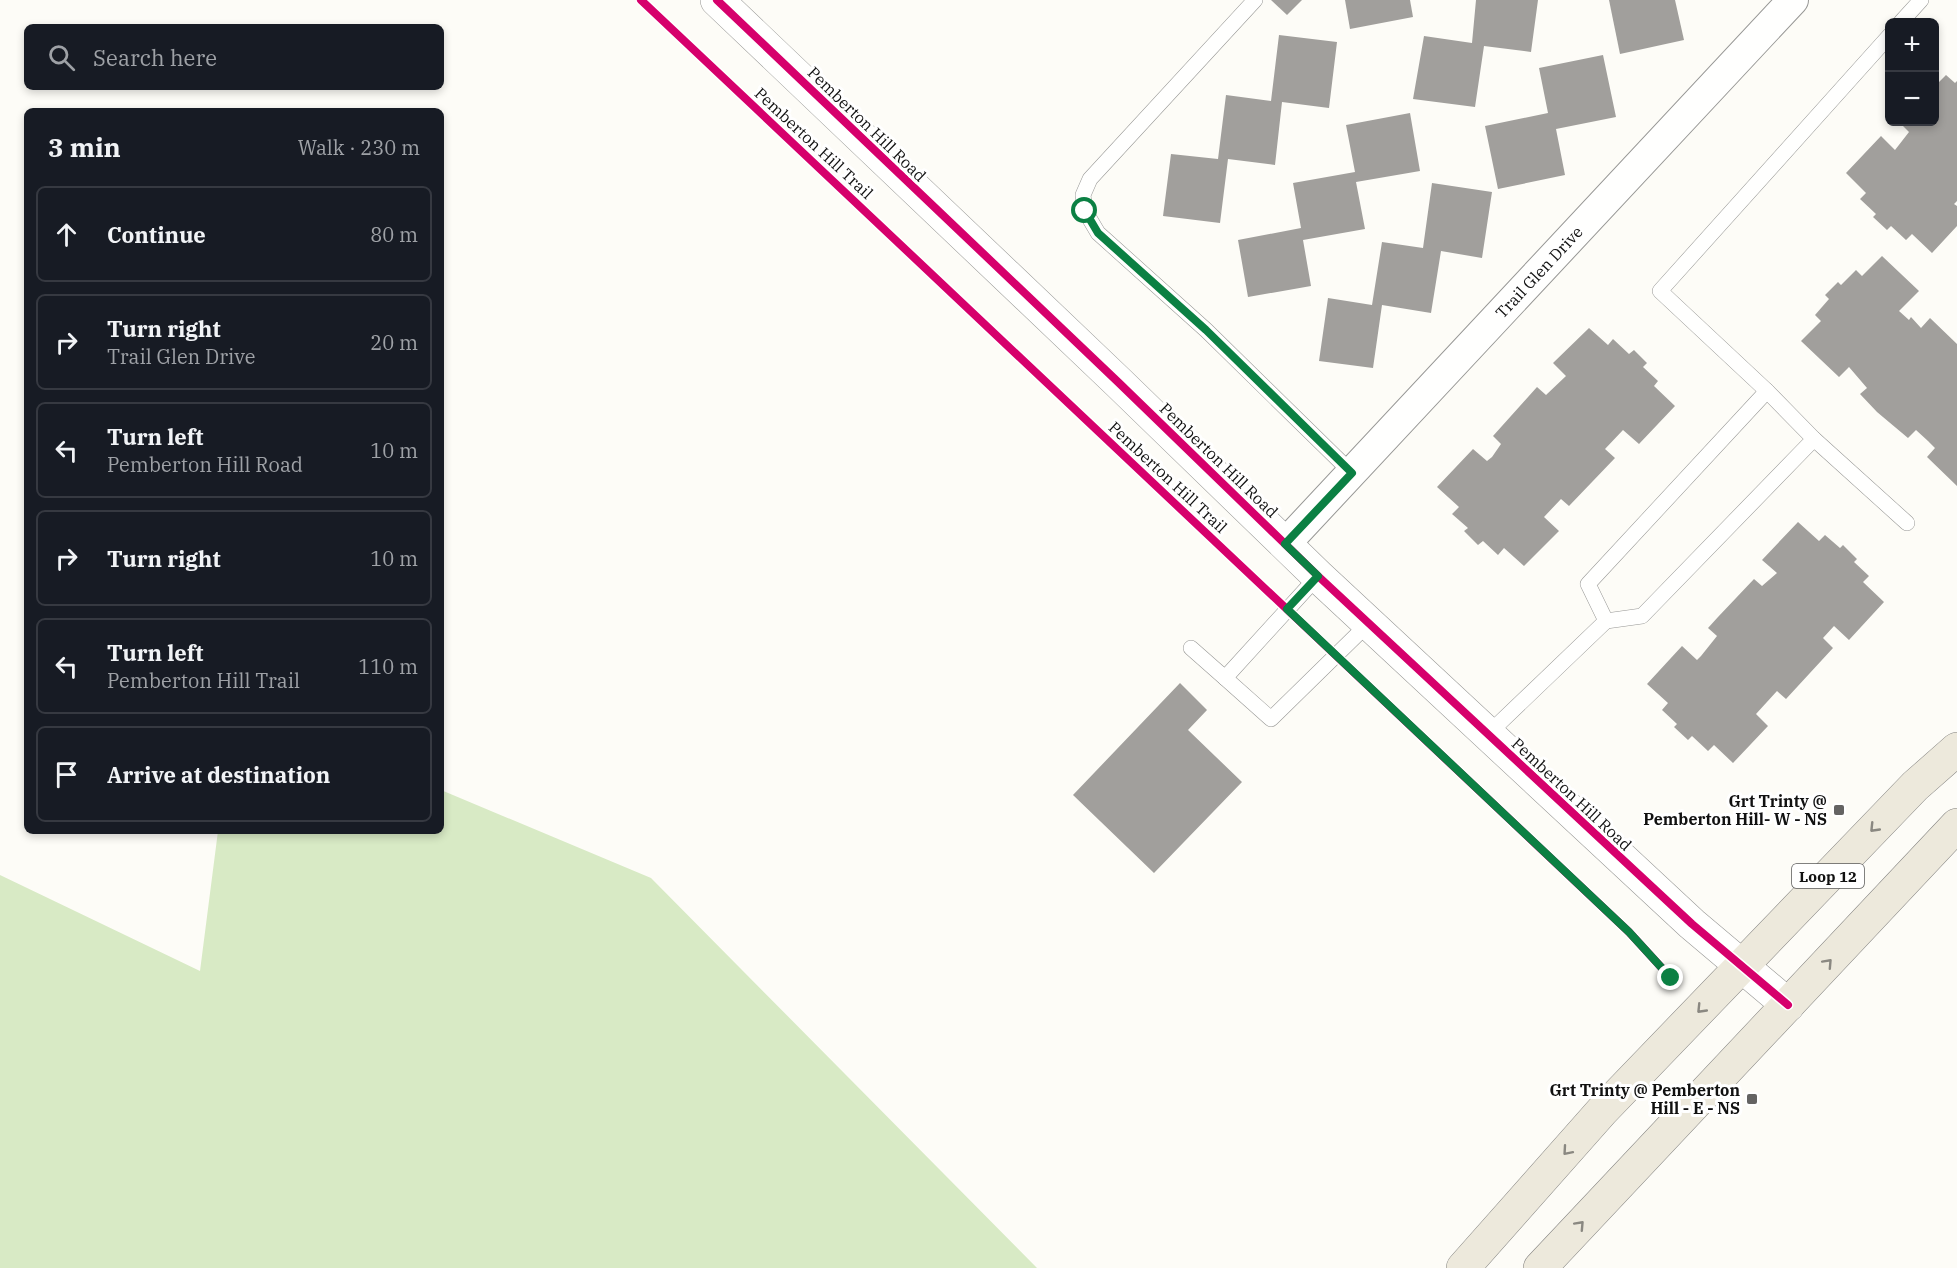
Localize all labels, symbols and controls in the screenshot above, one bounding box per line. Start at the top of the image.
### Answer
map controls [1885,18,1939,126]
button: + [1885,18,1939,72]
search box [24,24,444,90]
icon: search [45,41,78,74]
text: Search here [93,43,217,72]
street label: Pemberton Hill Road [804,62,931,186]
button: − [1885,72,1939,126]
street label: Pemberton Hill Trail [751,83,877,203]
text: 3 min [48,130,121,164]
text: Walk · 230 m [298,134,420,161]
route start [1071,197,1097,223]
icon: ahead [50,218,83,251]
text: Continue [107,220,206,249]
text: 80 m [370,221,418,248]
street label: Trail Glen Drive [1491,222,1587,322]
text: Turn right [107,314,221,343]
icon: right [50,326,83,359]
text: 20 m [370,329,418,356]
text: Trail Glen Drive [107,343,256,370]
street label: Pemberton Hill Road [1156,398,1283,522]
street label: Pemberton Hill Trail [1105,417,1231,537]
text: Turn left [107,422,203,451]
icon: left [50,434,83,467]
text: 10 m [370,437,418,464]
text: Pemberton Hill Road [107,451,303,478]
icon: right [50,542,83,575]
text: Turn right [107,544,221,573]
text: 10 m [370,545,418,572]
text: Turn left [107,638,203,667]
icon: left [50,650,83,683]
text: 110 m [358,653,418,680]
text: Pemberton Hill Trail [107,667,300,694]
street label: Pemberton Hill Road [1508,733,1636,855]
icon: arrive [50,758,83,791]
text: Arrive at destination [107,760,330,789]
place label: Grt Trinty @ Pemberton Hill- W - NS [1643,791,1827,829]
marker: Grt Trinty @ Pemberton Hill- W - NS [1832,803,1846,817]
one-way arrow [1871,821,1882,832]
road number: Loop 12 [1792,864,1864,888]
one-way arrow [1821,959,1832,969]
route end [1657,964,1683,990]
one-way arrow [1697,1001,1708,1012]
place label: Grt Trinty @ Pemberton Hill - E - NS [1549,1080,1740,1118]
marker: Grt Trinty @ Pemberton Hill - E - NS [1745,1092,1759,1106]
one-way arrow [1563,1144,1574,1154]
one-way arrow [1573,1222,1584,1232]

